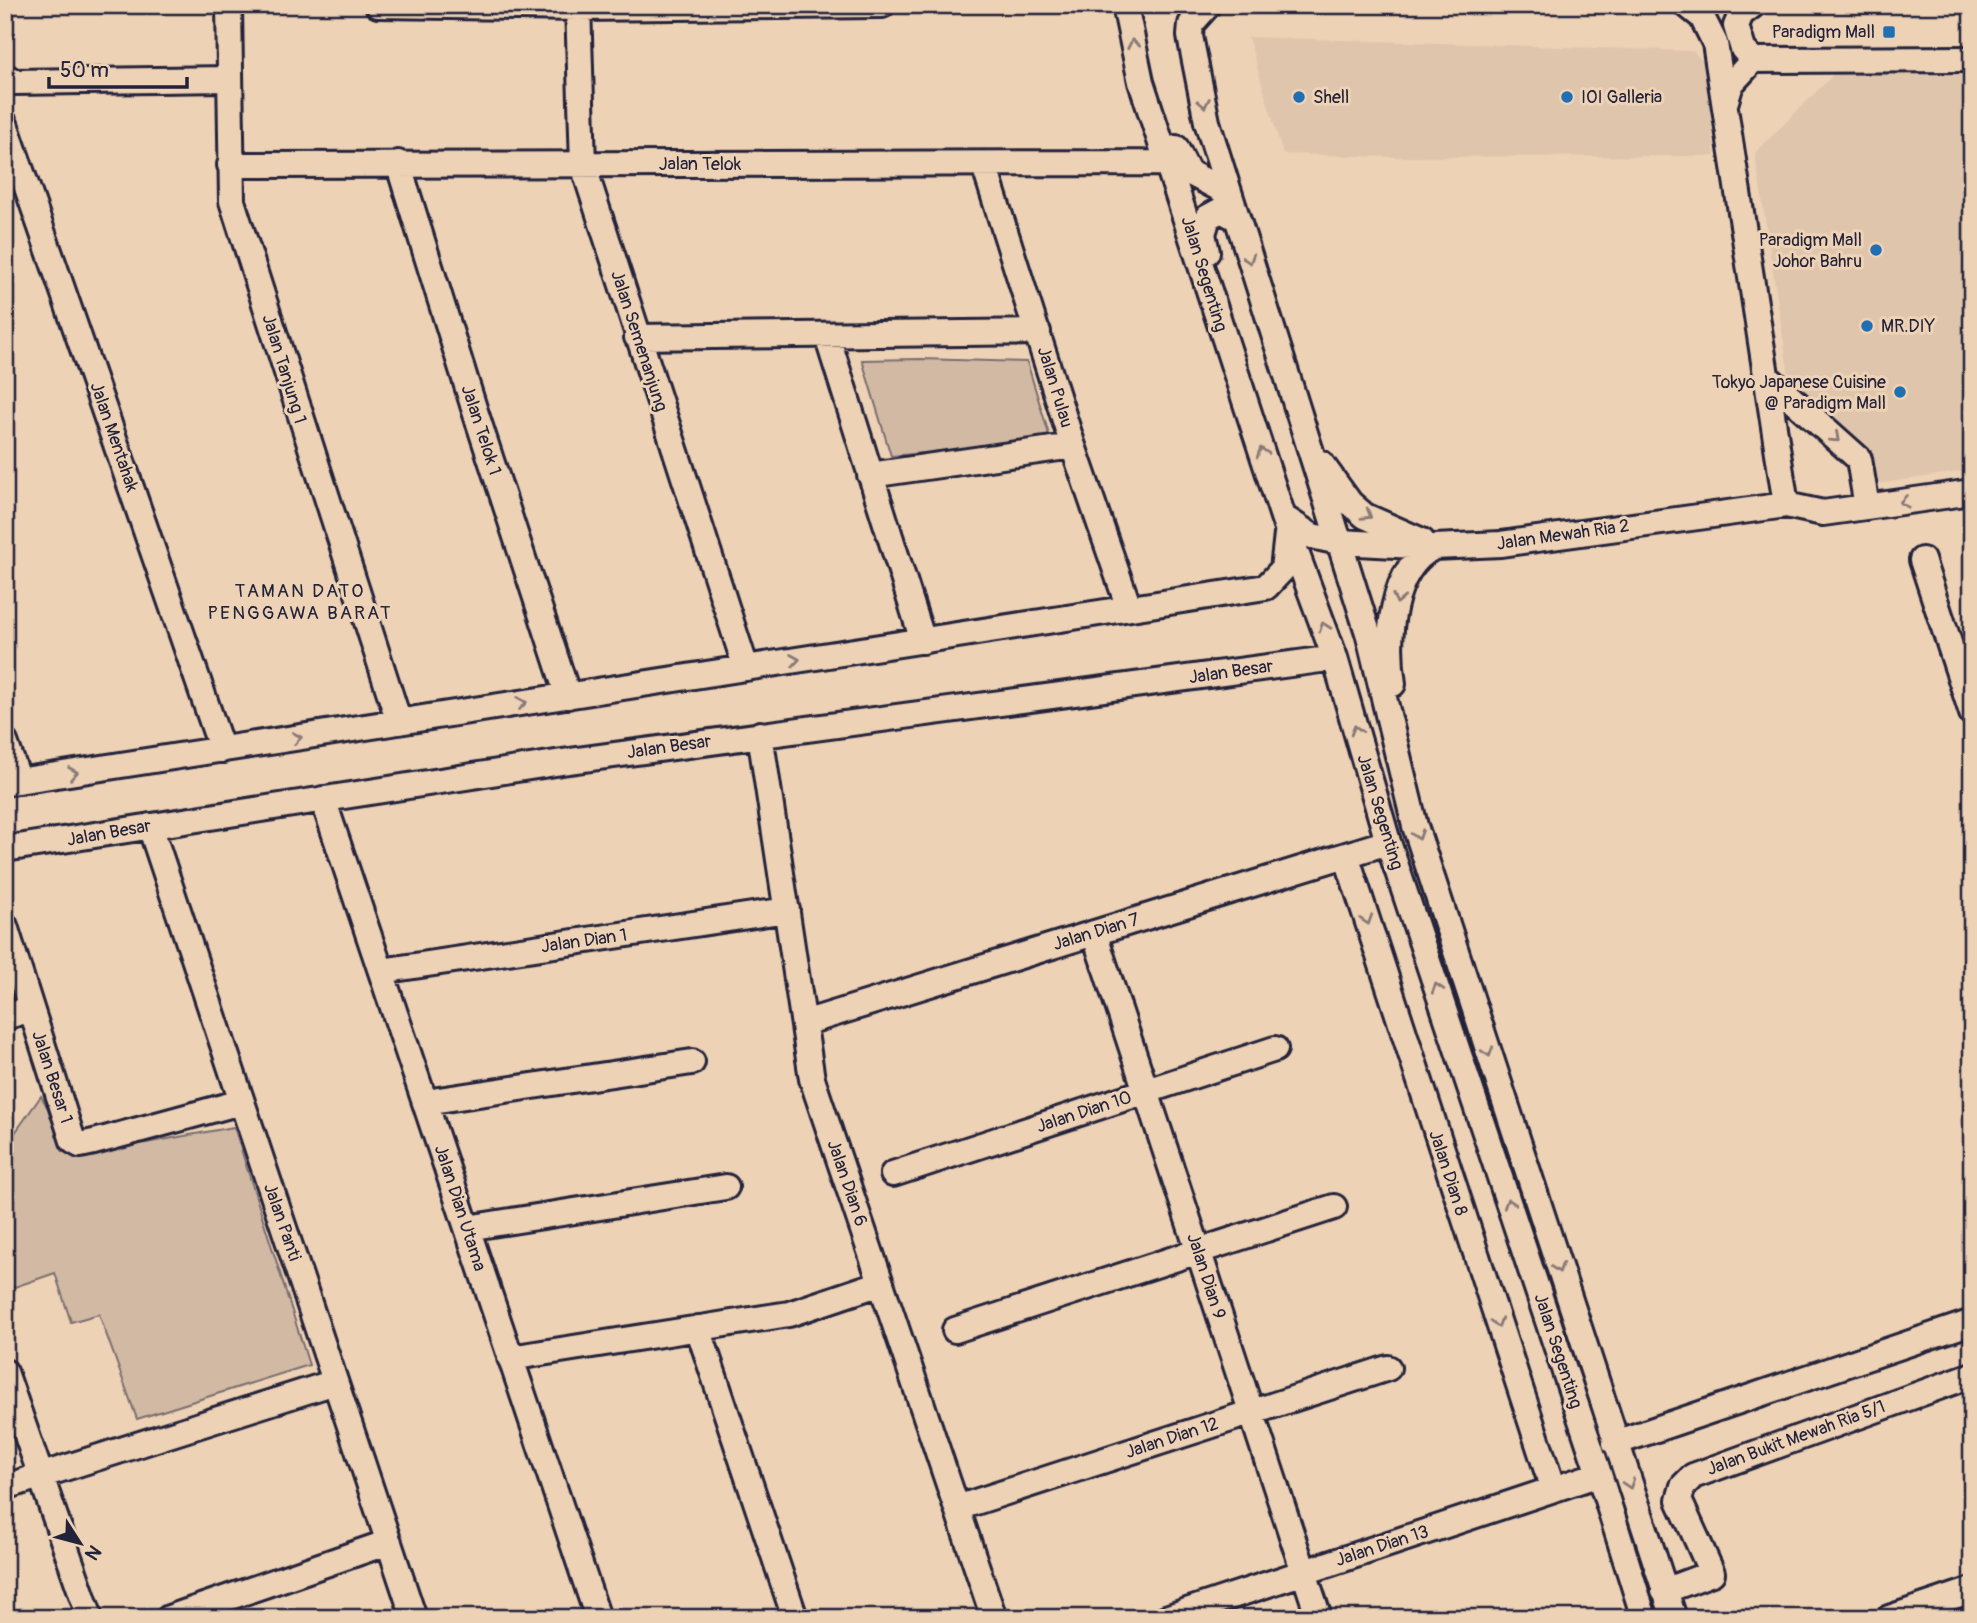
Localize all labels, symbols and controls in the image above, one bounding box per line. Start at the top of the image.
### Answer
place label: Paradigm Mall [1772,21,1875,44]
marker: Paradigm Mall [1881,24,1897,40]
one-way arrow [1126,38,1141,50]
scale bar [49,46,187,90]
text: 50 m [60,57,109,84]
place label: Shell [1313,86,1349,109]
place label: IOI Galleria [1581,86,1662,109]
marker: Shell [1291,89,1307,105]
marker: IOI Galleria [1559,89,1575,105]
one-way arrow [1195,97,1210,109]
street label: Jalan Telok [659,153,742,176]
street label: Jalan Segenting [1176,213,1232,335]
place label: Paradigm Mall Johor Bahru [1759,229,1862,273]
marker: Paradigm Mall Johor Bahru [1868,242,1884,258]
one-way arrow [1241,252,1255,264]
street label: Jalan Semenanjung [605,267,673,415]
street label: Jalan Tanjung 1 [256,312,312,426]
place label: MR.DIY [1881,315,1936,338]
marker: MR.DIY [1859,318,1875,334]
street label: Jalan Pulau [1032,344,1078,430]
place label: Tokyo Japanese Cuisine @ Paradigm Mall [1712,371,1886,415]
street label: Jalan Mentahak [84,379,144,495]
street label: Jalan Telok 1 [456,382,506,478]
marker: Tokyo Japanese Cuisine @ Paradigm Mall [1892,384,1908,400]
one-way arrow [1827,430,1840,442]
one-way arrow [1255,447,1270,459]
one-way arrow [1898,495,1910,510]
one-way arrow [1360,507,1373,520]
street label: Jalan Mewah Ria 2 [1495,514,1631,556]
district label: TAMAN DATO PENGGAWA BARAT [208,579,392,625]
one-way arrow [1392,593,1406,605]
one-way arrow [1318,621,1332,633]
one-way arrow [790,653,801,668]
street label: Jalan Besar [1187,655,1275,689]
one-way arrow [516,696,528,711]
one-way arrow [1349,724,1364,736]
street label: Jalan Besar [625,730,713,764]
one-way arrow [292,731,303,746]
street label: Jalan Segenting [1352,751,1408,873]
one-way arrow [67,766,79,781]
street label: Jalan Besar [65,814,153,852]
one-way arrow [1409,829,1424,841]
street label: Jalan Dian 7 [1050,908,1142,956]
one-way arrow [1359,914,1373,926]
street label: Jalan Dian 1 [539,924,629,958]
one-way arrow [1431,982,1445,994]
street label: Jalan Besar 1 [26,1028,78,1126]
one-way arrow [1480,1045,1494,1057]
street label: Jalan Dian 10 [1033,1086,1135,1138]
street label: Jalan Dian 8 [1423,1127,1473,1219]
street label: Jalan Dian 6 [821,1137,873,1229]
street label: Jalan Dian Utama [429,1142,491,1274]
street label: Jalan Panti [258,1180,306,1264]
one-way arrow [1503,1198,1517,1210]
street label: Jalan Dian 9 [1181,1230,1231,1322]
one-way arrow [1550,1262,1564,1274]
street label: Jalan Segenting [1529,1291,1587,1411]
one-way arrow [1489,1317,1504,1329]
street label: Jalan Bukit Mewah Ria 5/1 [1704,1395,1888,1481]
street label: Jalan Dian 12 [1122,1412,1222,1464]
one-way arrow [1621,1478,1635,1490]
north arrow [46,1508,116,1578]
street label: Jalan Dian 13 [1332,1520,1432,1572]
text: N [79,1540,106,1565]

